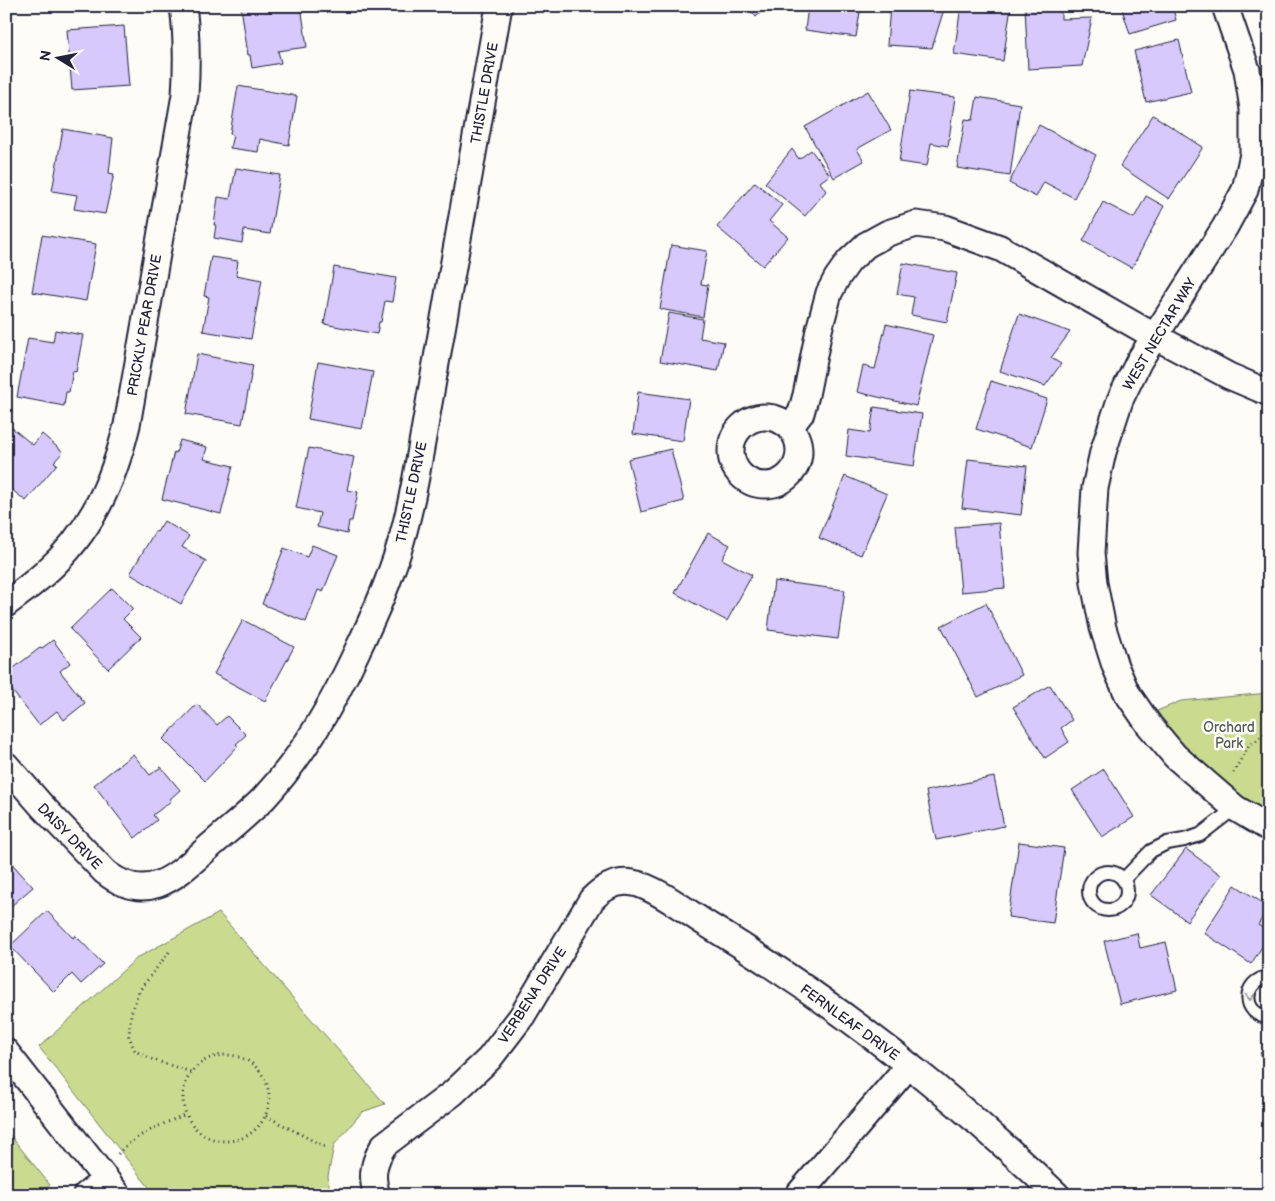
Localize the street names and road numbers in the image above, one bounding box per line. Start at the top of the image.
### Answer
street label: THISTLE DRIVE [467,41,502,145]
street label: PRICKLY PEAR DRIVE [124,253,165,397]
street label: WEST NECTAR WAY [1119,274,1200,393]
street label: THISTLE DRIVE [392,440,431,544]
street label: DAISY DRIVE [34,800,105,873]
street label: VERBENA DRIVE [495,944,570,1047]
street label: FERNLEAF DRIVE [797,981,903,1064]

